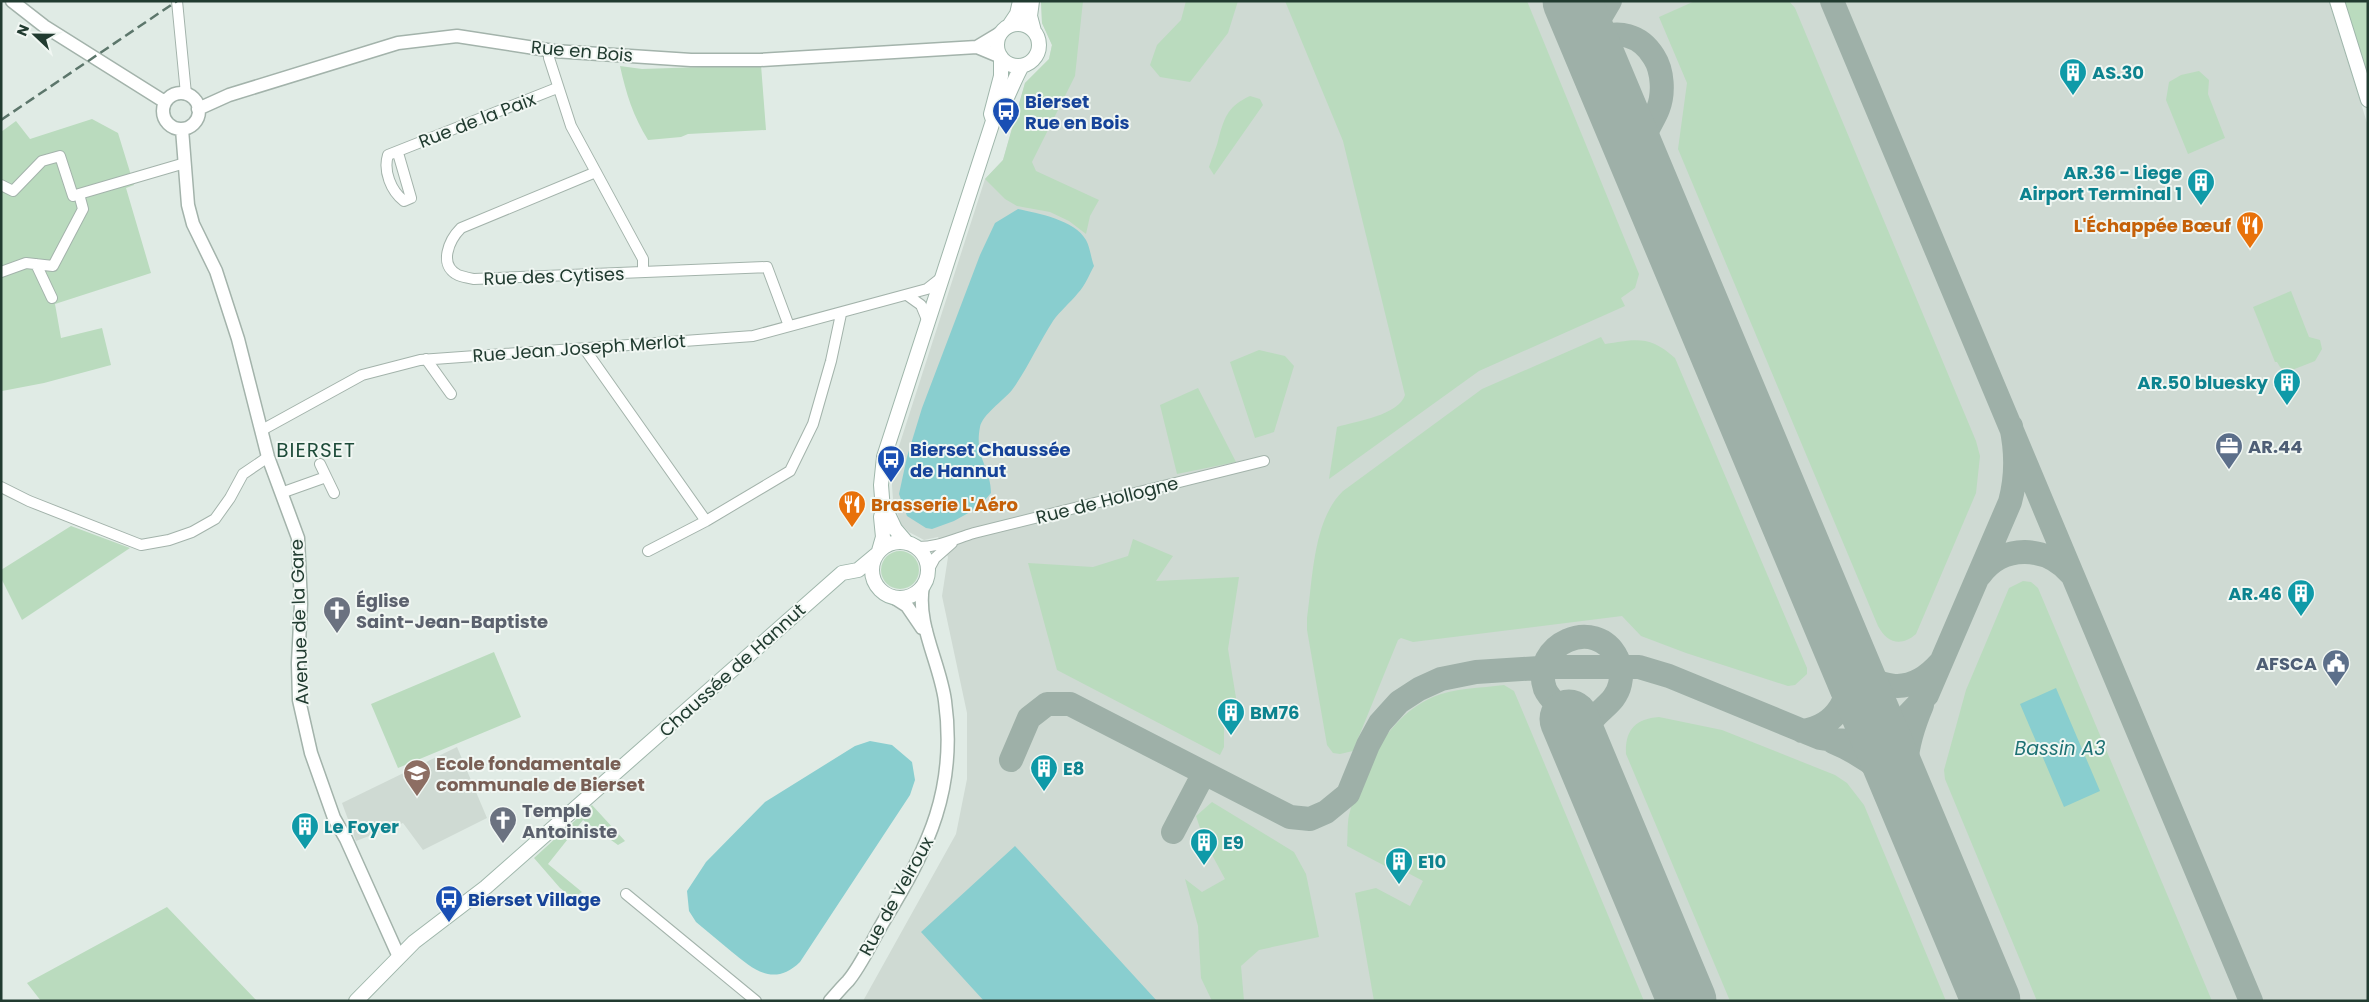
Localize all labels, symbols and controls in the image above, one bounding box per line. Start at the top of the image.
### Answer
north arrow [10,10,60,60]
text: N [12,22,34,39]
street label: Rue en Bois [530,34,634,68]
building icon: AS.30 [2058,57,2088,96]
place label: AS.30 [2092,60,2144,85]
street label: Rue de la Paix [415,86,540,154]
place label: Bierset Rue en Bois [1025,89,1130,135]
bus stop icon: Bierset Rue en Bois [991,96,1021,135]
place label: AR.36 - Liege Airport Terminal 1 [2019,160,2182,206]
building icon: AR.36 - Liege Airport Terminal 1 [2186,167,2216,206]
restaurant icon: L'Échappée Bœuf [2235,210,2265,249]
place label: L'Échappée Bœuf [2074,213,2232,238]
street label: Rue des Cytises [483,261,625,291]
street label: Rue Jean Joseph Merlot [472,328,686,368]
building icon: AR.50 bluesky [2272,367,2302,406]
place label: AR.50 bluesky [2137,370,2269,395]
office icon: AR.44 [2214,431,2244,470]
place label: AR.44 [2248,434,2302,459]
district label: BIERSET [276,436,356,464]
place label: Bierset Chaussée de Hannut [910,437,1071,483]
bus stop icon: Bierset Chaussée de Hannut [876,444,906,483]
street label: Rue de Hollogne [1033,470,1181,530]
restaurant icon: Brasserie L'Aéro [837,489,867,528]
place label: Brasserie L'Aéro [871,492,1018,517]
street label: Avenue de la Gare [284,539,314,705]
building icon: AR.46 [2286,578,2316,617]
place label: AR.46 [2228,581,2282,606]
place label: Église Saint-Jean-Baptiste [356,588,548,634]
church icon: Église Saint-Jean-Baptiste [322,595,352,634]
street label: Chaussée de Hannut [653,598,811,742]
public building icon: AFSCA [2321,648,2351,687]
place label: AFSCA [2256,651,2317,676]
building icon: BM76 [1216,697,1246,736]
place label: BM76 [1250,700,1299,725]
water label: Bassin A3 [2015,735,2105,762]
place label: Ecole fondamentale communale de Bierset [436,751,645,797]
building icon: E8 [1029,753,1059,792]
place label: E8 [1063,756,1084,781]
school or university icon: Ecole fondamentale communale de Bierset [402,758,432,797]
place label: Temple Antoiniste [522,798,617,844]
church icon: Temple Antoiniste [488,805,518,844]
building icon: Le Foyer [290,811,320,850]
place label: Le Foyer [324,814,399,839]
building icon: E9 [1189,827,1219,866]
place label: E9 [1223,830,1244,855]
street label: Rue de Velroux [853,832,939,960]
building icon: E10 [1384,846,1414,885]
place label: E10 [1418,849,1446,874]
bus stop icon: Bierset Village [434,884,464,923]
place label: Bierset Village [468,887,601,912]

